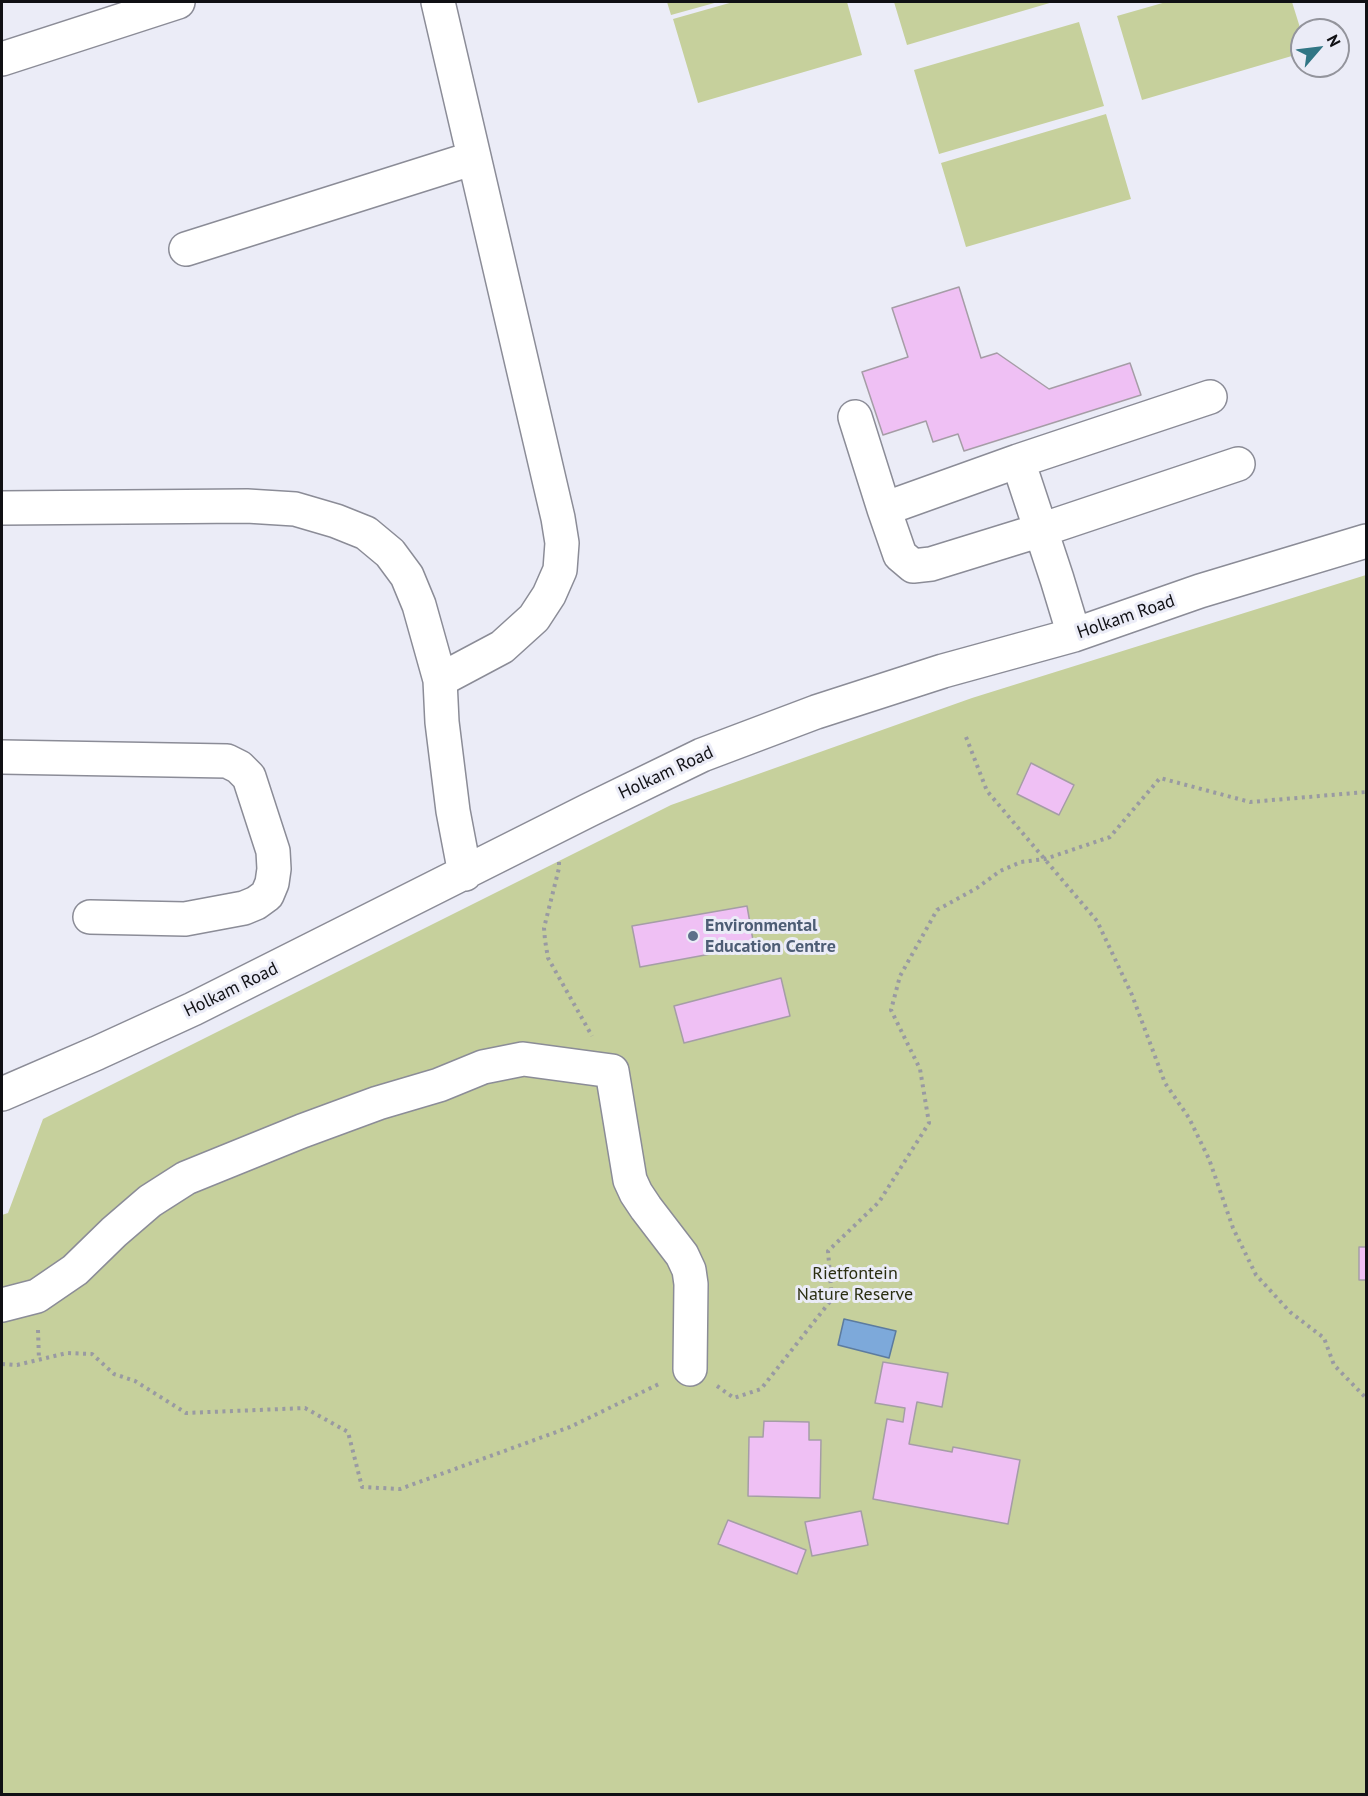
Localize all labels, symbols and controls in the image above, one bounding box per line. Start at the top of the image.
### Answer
north arrow [1290,18,1350,78]
text: N [1323,31,1345,50]
street label: Holkam Road [1074,590,1178,644]
street label: Holkam Road [615,742,717,804]
place label: Environmental Education Centre [705,915,836,958]
marker: Environmental Education Centre [686,929,700,943]
street label: Holkam Road [180,958,282,1022]
park label: Rietfontein Nature Reserve [797,1263,913,1306]

